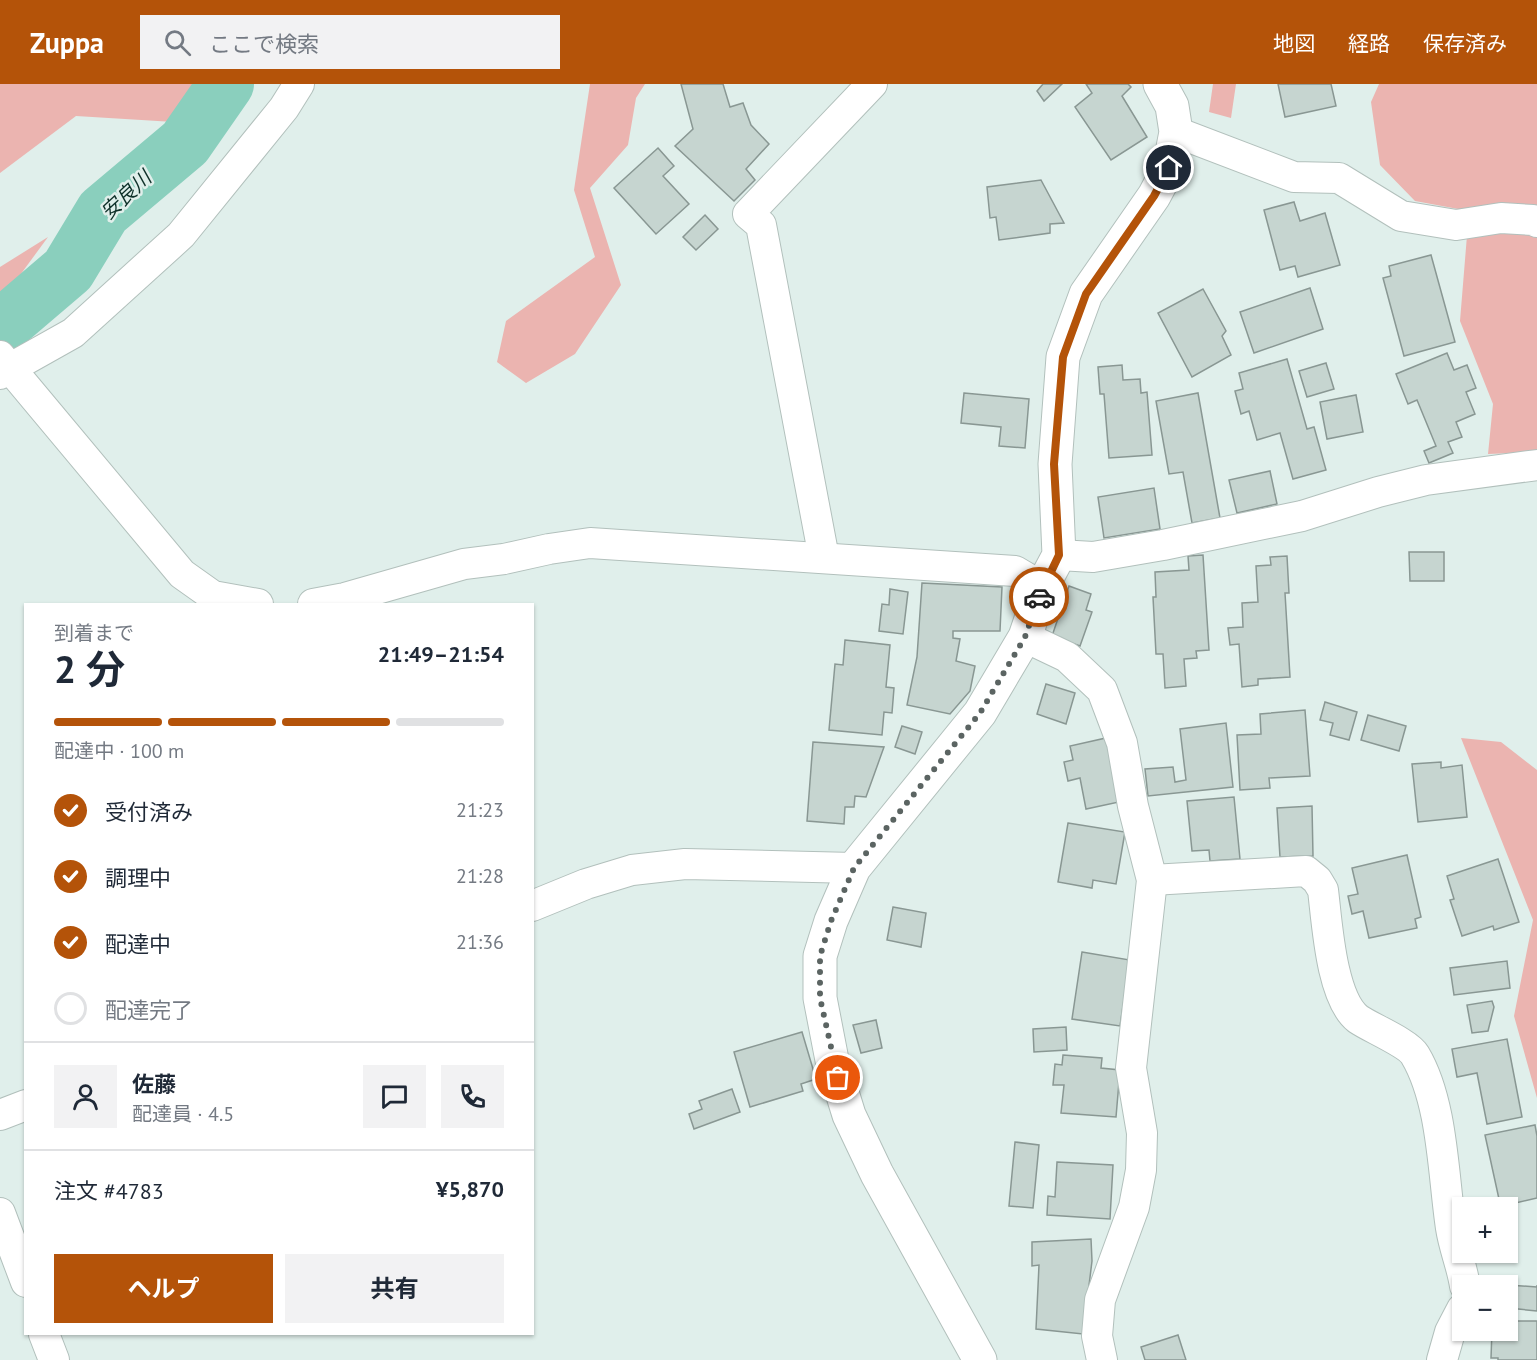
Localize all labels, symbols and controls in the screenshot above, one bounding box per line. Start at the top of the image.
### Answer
search box [140,15,560,69]
text: Zuppa [30,24,104,61]
icon: search [161,26,194,59]
text: ここで検索 [209,30,319,58]
text: 地図 [1273,30,1315,57]
text: 経路 [1348,30,1390,57]
text: 保存済み [1423,30,1507,57]
pin [1143,142,1194,193]
icon: home [1152,151,1185,184]
water label: 安良川 [95,164,158,225]
courier [1009,567,1069,627]
icon: car [1023,581,1056,614]
text: 到着まで [54,620,134,646]
text: 21:49–21:54 [378,640,504,668]
text: 2 分 [54,643,125,694]
text: 配達中 · 100 m [54,738,184,764]
icon: check [54,794,87,827]
text: 21:23 [456,797,504,823]
text: 受付済み [105,798,193,826]
icon: check [54,860,87,893]
text: 21:28 [456,863,504,889]
text: 調理中 [105,864,171,892]
icon: check [54,926,87,959]
text: 21:36 [456,929,504,955]
text: 配達中 [105,930,171,958]
text: 配達完了 [105,996,193,1024]
pin [812,1052,863,1103]
icon: bag [821,1061,854,1094]
button: person [54,1065,117,1128]
button: chat [363,1065,426,1128]
button: phone [441,1065,504,1128]
text: 佐藤 [132,1070,176,1098]
text: 配達員 · 4.5 [132,1101,234,1127]
text: ¥5,870 [436,1175,504,1203]
text: 注文 #4783 [54,1177,164,1205]
map controls [1452,1197,1518,1341]
button: + [1452,1197,1518,1263]
button: ヘルプ [54,1254,273,1323]
button: 共有 [285,1254,504,1323]
button: − [1452,1275,1518,1341]

